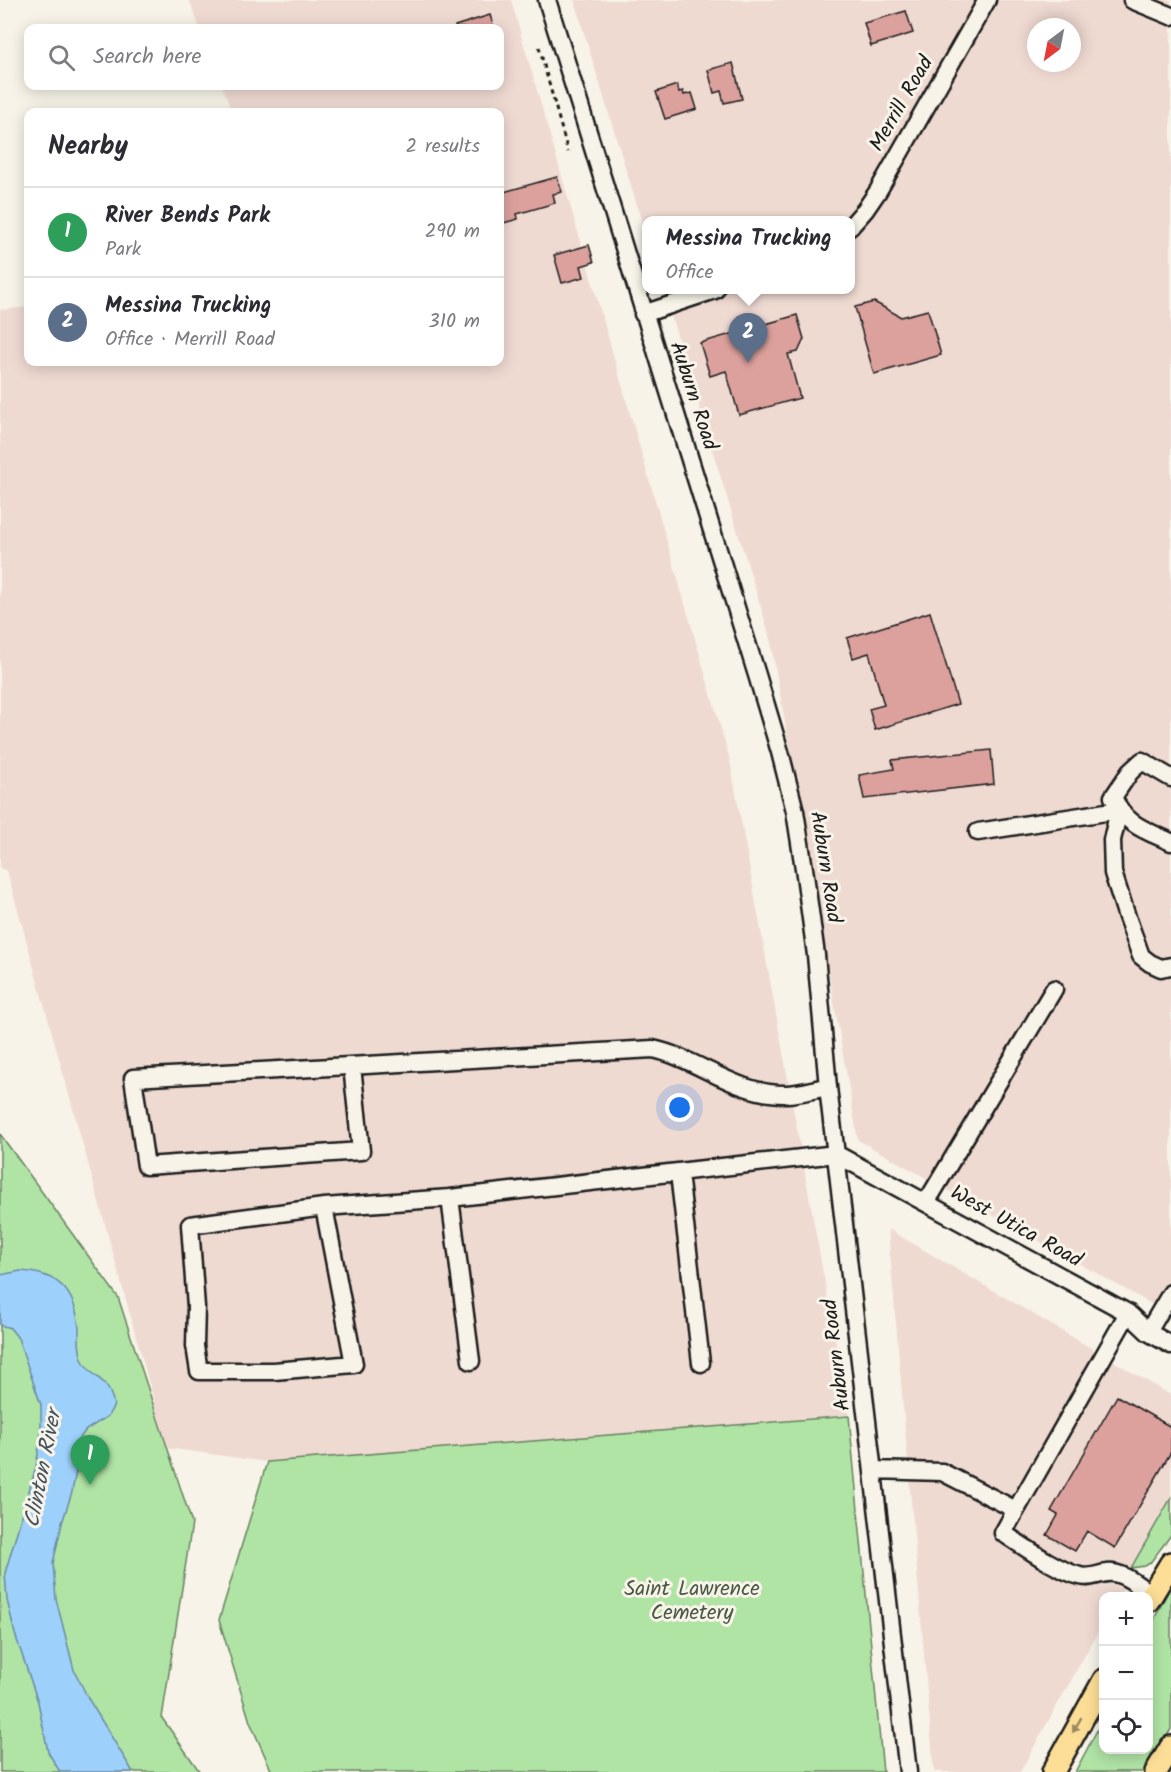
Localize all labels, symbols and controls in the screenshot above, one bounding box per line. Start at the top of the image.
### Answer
north arrow [1027,18,1081,72]
search box [24,24,504,90]
text: Search here [93,40,201,75]
icon: search [45,41,78,74]
street label: Merrill Road [861,50,943,158]
text: Nearby [48,126,128,168]
text: 2 results [405,131,480,163]
text: River Bends Park [105,199,270,234]
text: 1 [64,216,71,248]
text: 290 m [425,216,480,248]
popup [642,216,855,294]
text: Messina Trucking [665,222,832,257]
text: Park [105,234,141,266]
text: Office [665,257,714,289]
text: Messina Trucking [105,289,271,324]
text: 2 [62,306,73,338]
text: 310 m [428,306,480,338]
pin: 2 [728,314,768,363]
text: Office · Merrill Road [105,324,275,356]
street label: Auburn Road [660,337,726,455]
street label: Auburn Road [800,809,850,926]
your location [665,1093,694,1122]
street label: West Utica Road [944,1177,1089,1277]
street label: Auburn Road [814,1297,860,1413]
water label: Clinton River [15,1403,73,1531]
pin: 1 [70,1436,110,1485]
park label: Saint Lawrence Cemetery [624,1573,760,1630]
map controls [1099,1592,1153,1754]
button: + [1099,1592,1153,1646]
button: − [1099,1646,1153,1700]
button: locate [1099,1700,1153,1754]
one-way arrow [1072,1717,1082,1734]

